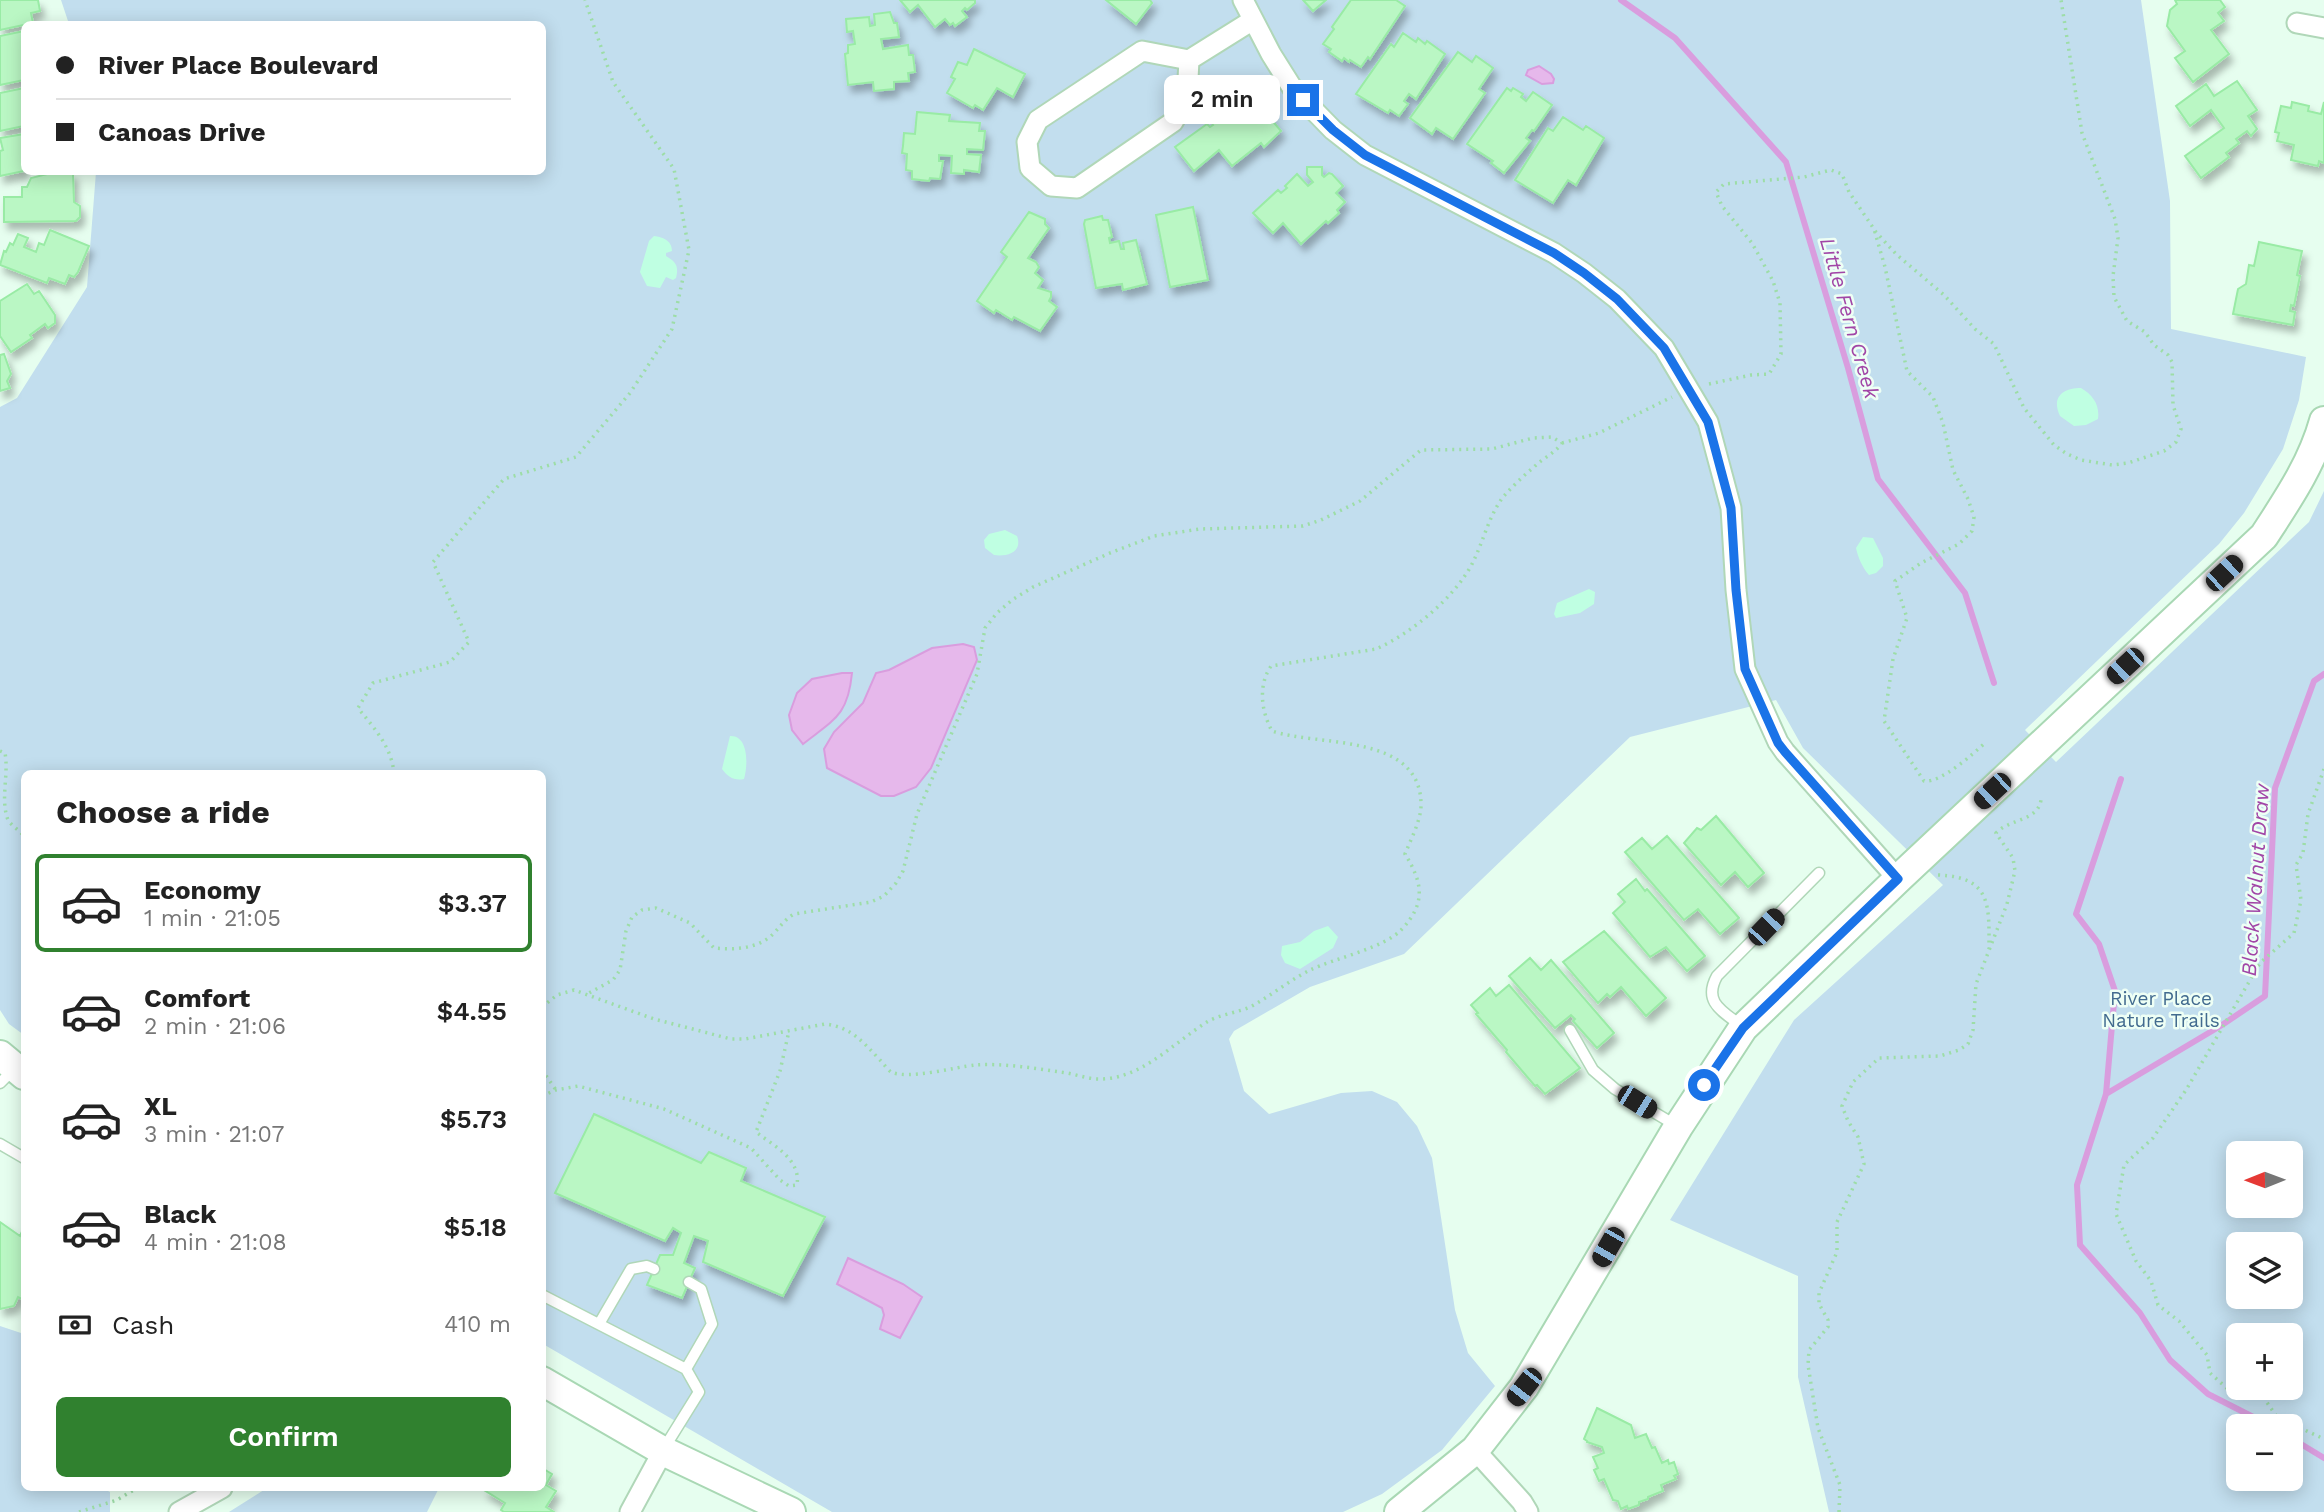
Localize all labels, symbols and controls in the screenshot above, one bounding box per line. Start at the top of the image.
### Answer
text: River Place Boulevard [98,50,379,80]
callout: 2 min [1163,76,1278,124]
route end [1287,84,1319,116]
text: 2 min [1190,86,1254,113]
text: Canoas Drive [98,117,265,147]
water label: Little Fern Creek [1815,234,1885,402]
car [2202,551,2247,595]
car [2103,644,2148,688]
car [1970,769,2015,813]
water label: Black Walnut Draw [2236,782,2274,977]
text: Choose a ride [56,793,270,831]
icon: car [60,872,123,935]
text: Economy [144,875,261,905]
text: $3.37 [438,888,507,918]
text: 1 min · 21:05 [144,905,281,932]
car [1744,905,1789,949]
icon: car [60,980,123,1043]
text: Comfort [144,983,250,1013]
park label: River Place Nature Trails [2102,987,2220,1032]
text: $4.55 [437,996,507,1026]
text: 2 min · 21:06 [144,1013,286,1040]
route start [1688,1069,1720,1101]
car [1614,1082,1661,1122]
icon: car [60,1088,123,1151]
text: XL [144,1091,177,1121]
text: $5.73 [440,1104,507,1134]
text: 3 min · 21:07 [144,1121,284,1148]
north arrow [2226,1141,2303,1218]
map controls [2226,1141,2303,1491]
icon: car [60,1196,123,1259]
text: Black [144,1199,216,1229]
text: $5.18 [444,1212,507,1242]
car [1589,1224,1628,1270]
text: 4 min · 21:08 [144,1229,287,1256]
button: layers [2226,1232,2303,1309]
icon: cash [56,1306,94,1344]
text: Cash [112,1310,174,1340]
text: 410 m [444,1311,511,1338]
button: + [2226,1323,2303,1400]
car [1503,1364,1546,1410]
button: Confirm [56,1397,511,1477]
button: − [2226,1414,2303,1491]

